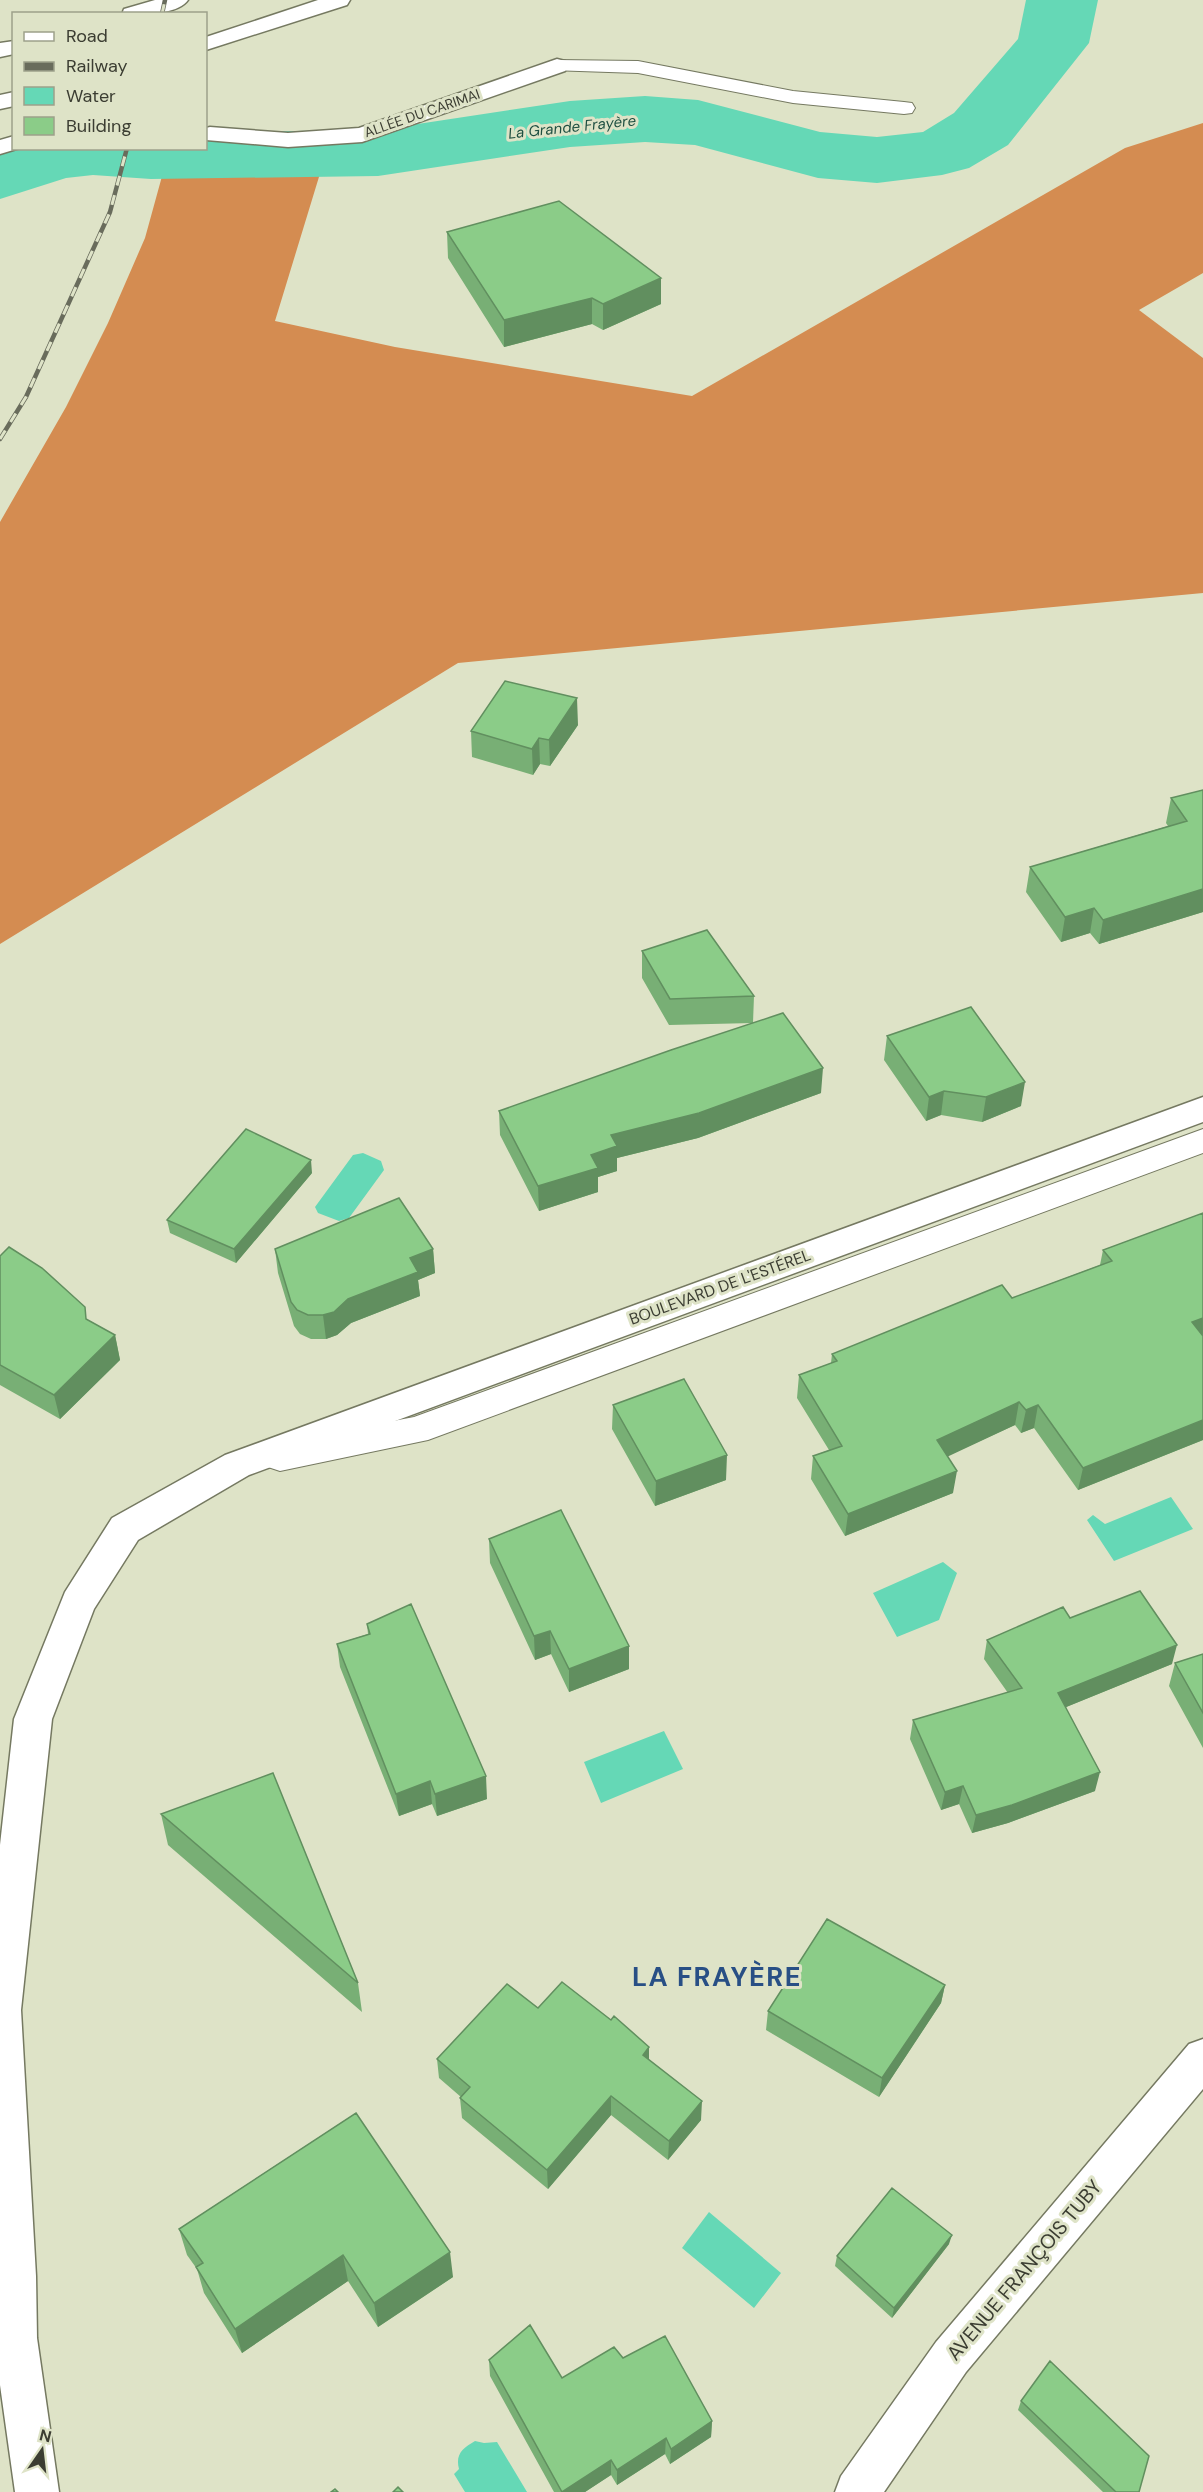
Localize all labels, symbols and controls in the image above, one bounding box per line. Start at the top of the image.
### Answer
legend [12,12,207,150]
text: Road [66,24,108,48]
text: Railway [66,54,128,78]
text: Water [66,84,116,108]
street label: ALLÉE DU CARIMAI [362,85,482,141]
water label: La Grande Frayère [507,110,637,144]
text: Building [66,114,131,138]
street label: BOULEVARD DE L'ESTÉREL [626,1244,814,1330]
district label: LA FRAYÈRE [632,1959,802,1994]
street label: AVENUE FRANÇOIS TUBY [941,2174,1108,2366]
north arrow [12,2420,72,2480]
text: N [37,2424,54,2448]

